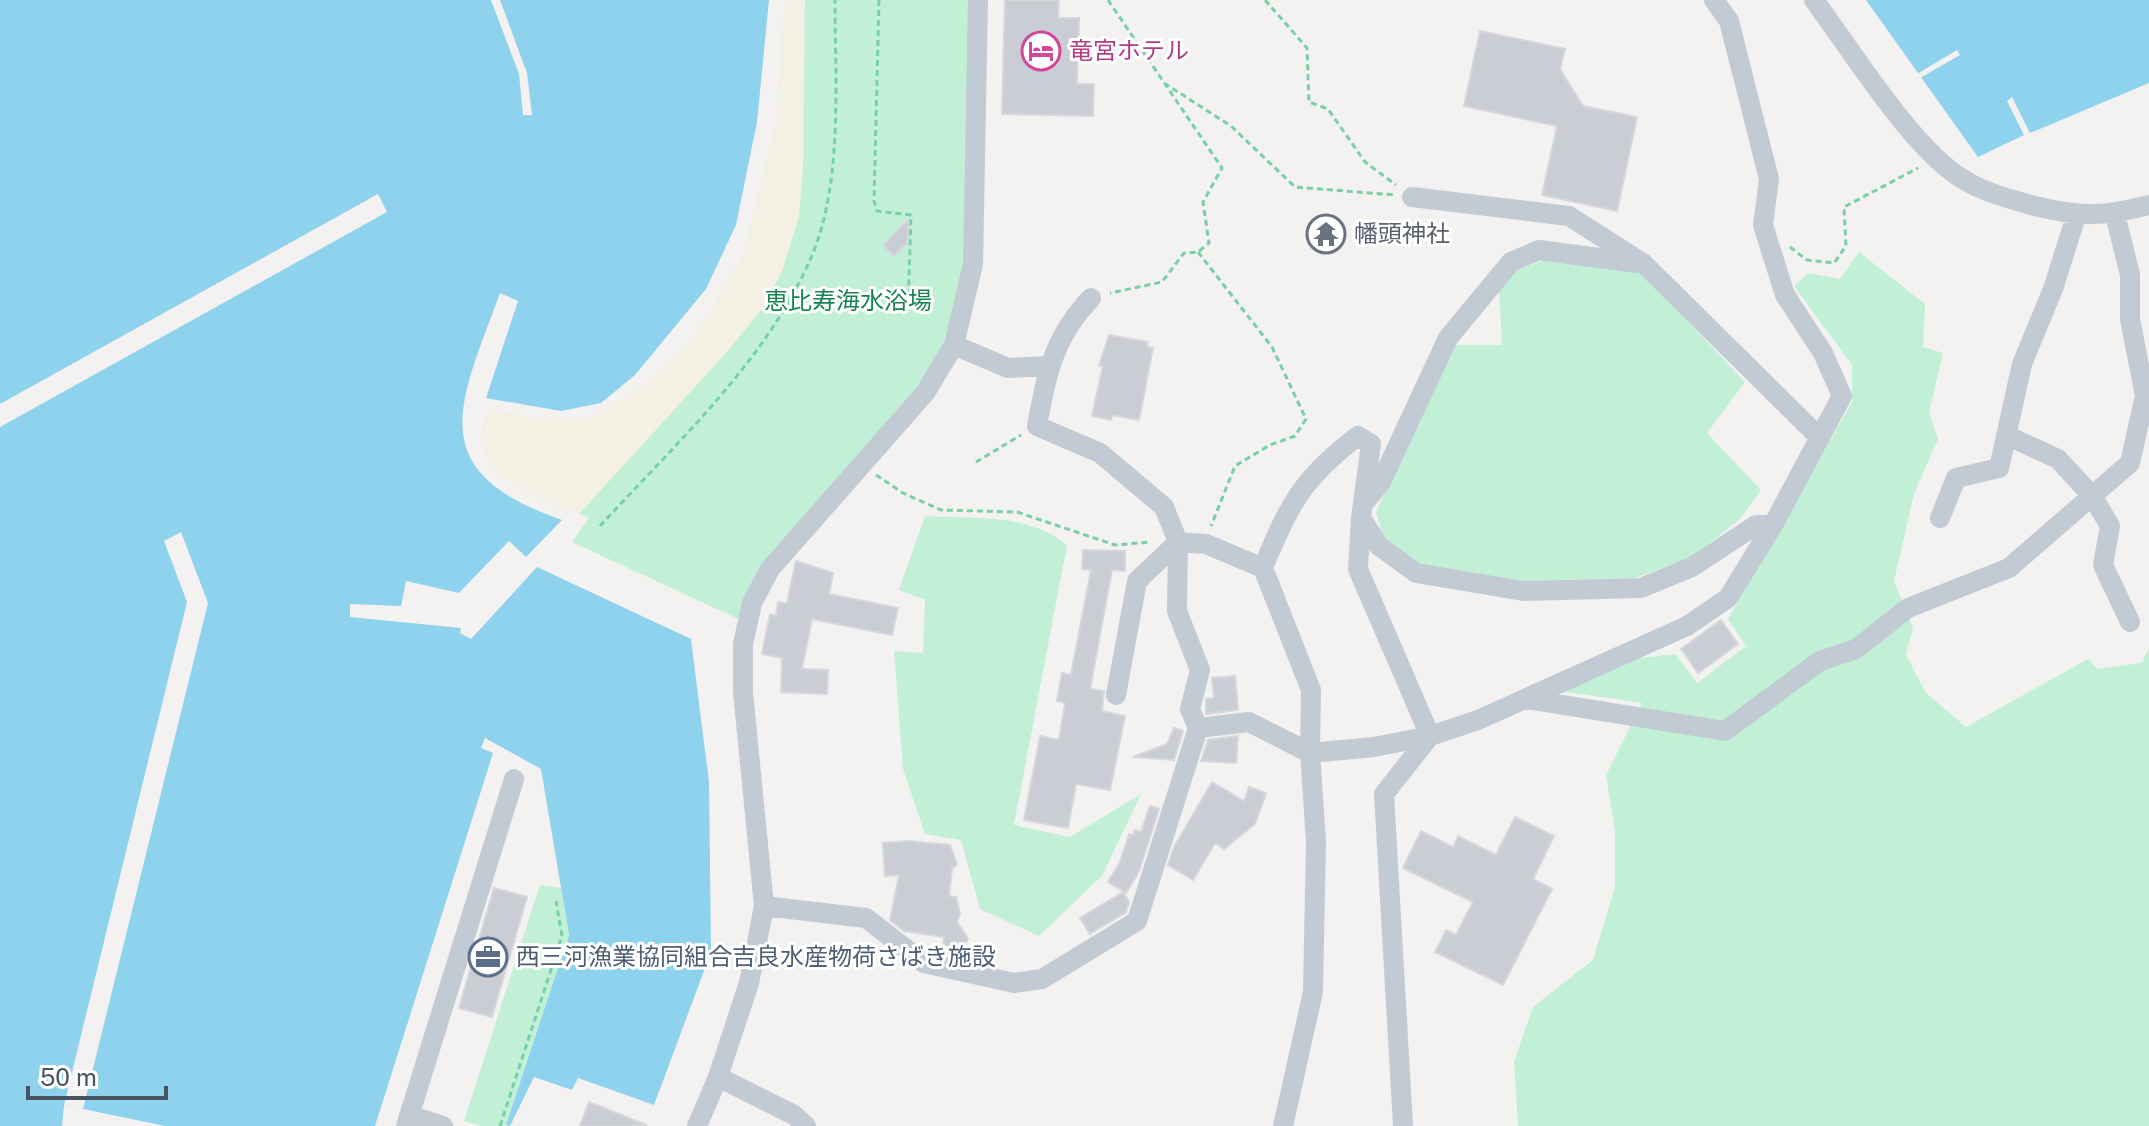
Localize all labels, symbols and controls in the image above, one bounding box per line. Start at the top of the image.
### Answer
hotel icon: 竜宮ホテル [1020,30,1062,72]
place label: 竜宮ホテル [1069,36,1189,64]
temple icon: 幡頭神社 [1305,213,1347,255]
place label: 幡頭神社 [1354,219,1450,247]
park label: 恵比寿海水浴場 [764,286,932,314]
office icon: 西三河漁業協同組合吉良水産物荷さばき施設 [467,936,509,978]
place label: 西三河漁業協同組合吉良水産物荷さばき施設 [516,942,996,970]
scale bar [28,1050,166,1100]
text: 50 m [40,1063,97,1091]

